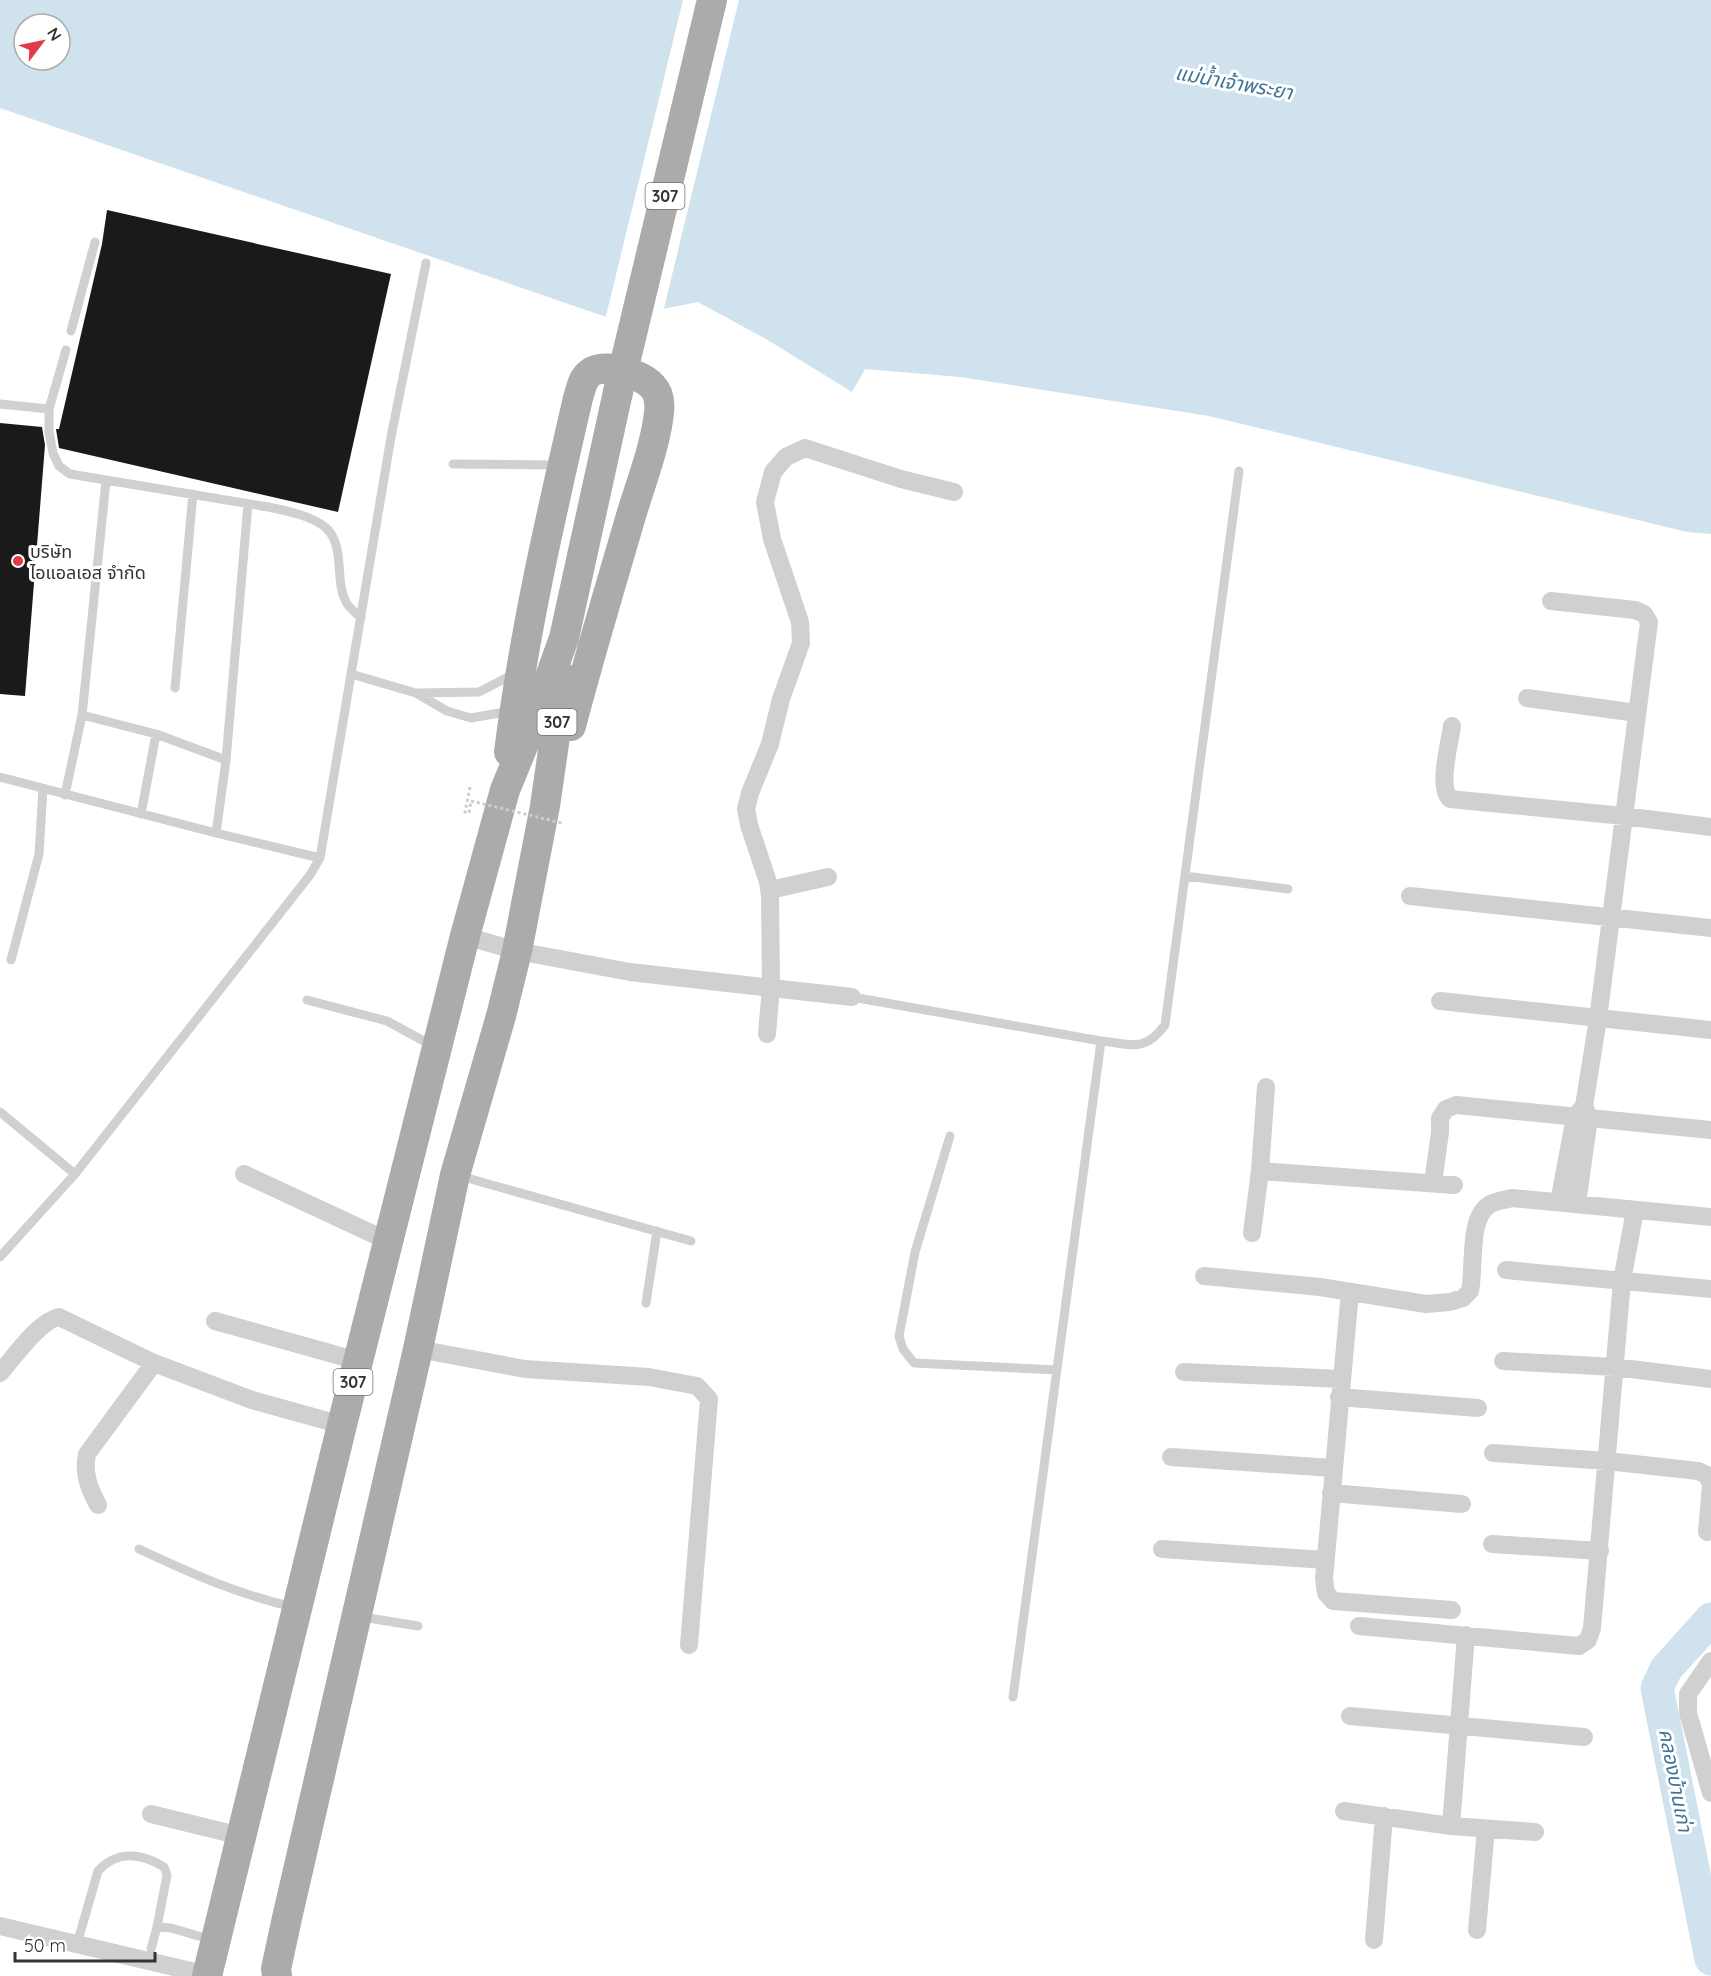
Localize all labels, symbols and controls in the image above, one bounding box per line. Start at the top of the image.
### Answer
north arrow [12,12,72,72]
text: N [43,24,66,44]
water label: แม่น้ำเจ้าพระยา [1173,58,1296,105]
road number: 307 [646,183,684,209]
place label: บริษัท ไอแอลเอส จำกัด [29,540,146,584]
marker: บริษัท ไอแอลเอส จำกัด [11,554,25,568]
road number: 307 [538,709,576,735]
road number: 307 [334,1369,372,1395]
water label: คลองบ้านเก่า [1654,1726,1698,1834]
scale bar [15,1925,154,1963]
text: 50 m [24,1934,66,1957]

